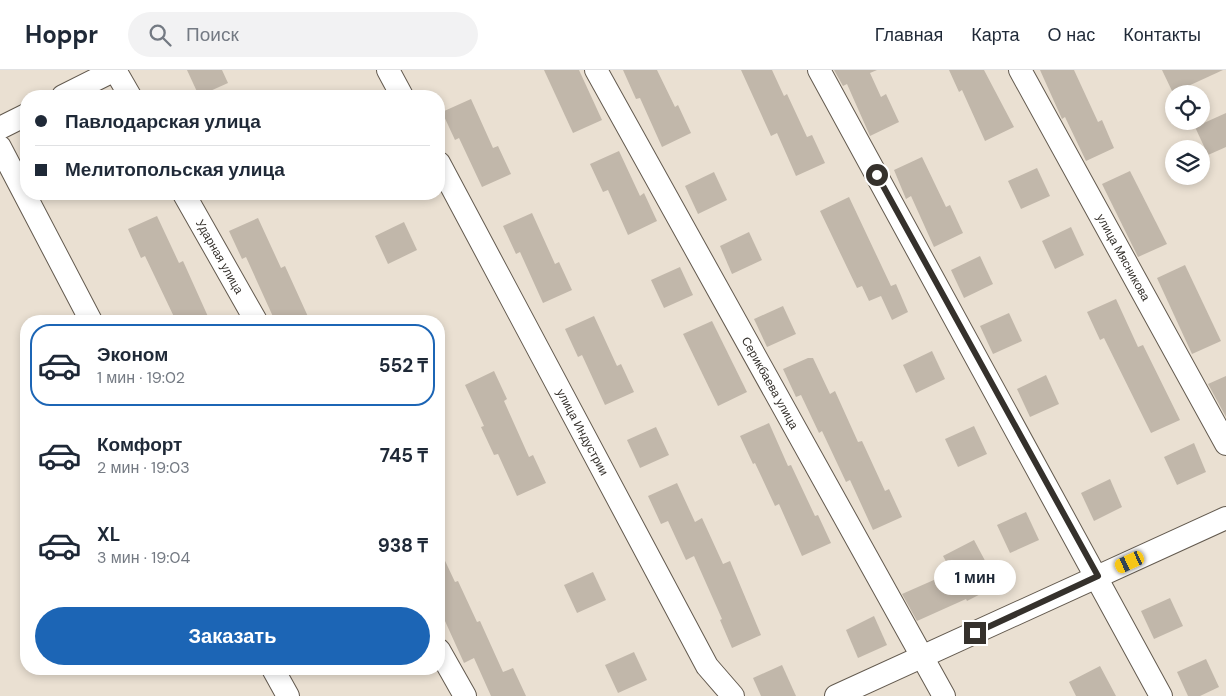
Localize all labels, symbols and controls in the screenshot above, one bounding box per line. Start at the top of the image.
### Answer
search box [128,12,478,57]
text: Hoppr [25,19,98,50]
icon: search [146,21,174,49]
text: Поиск [186,22,239,47]
text: Главная [875,23,943,47]
text: Карта [971,23,1020,47]
text: О нас [1048,23,1095,47]
text: Контакты [1123,23,1201,47]
map controls [1165,85,1210,185]
button: locate [1165,85,1210,130]
text: Павлодарская улица [65,109,261,134]
button: layers [1165,140,1210,185]
text: Мелитопольская улица [65,157,285,182]
route start [866,164,888,186]
street label: улица Мясникова [1093,211,1154,304]
street label: Ударная улица [192,217,247,297]
street label: Серикбаева улица [738,334,802,432]
text: Эконом [97,342,168,367]
icon: car [37,343,82,388]
text: 552 ₸ [379,353,428,378]
text: 1 мин · 19:02 [97,367,185,388]
street label: улица Индустрии [553,386,612,478]
text: Комфорт [97,432,182,457]
icon: car [37,433,82,478]
text: 745 ₸ [380,443,428,468]
text: 2 мин · 19:03 [97,457,190,478]
text: XL [97,522,120,547]
icon: car [37,523,82,568]
text: 938 ₸ [378,533,428,558]
text: 3 мин · 19:04 [97,547,190,568]
car [1113,549,1146,575]
callout: 1 мин [934,560,1016,596]
text: 1 мин [955,567,995,588]
button: Заказать [35,607,430,665]
route end [964,622,986,644]

